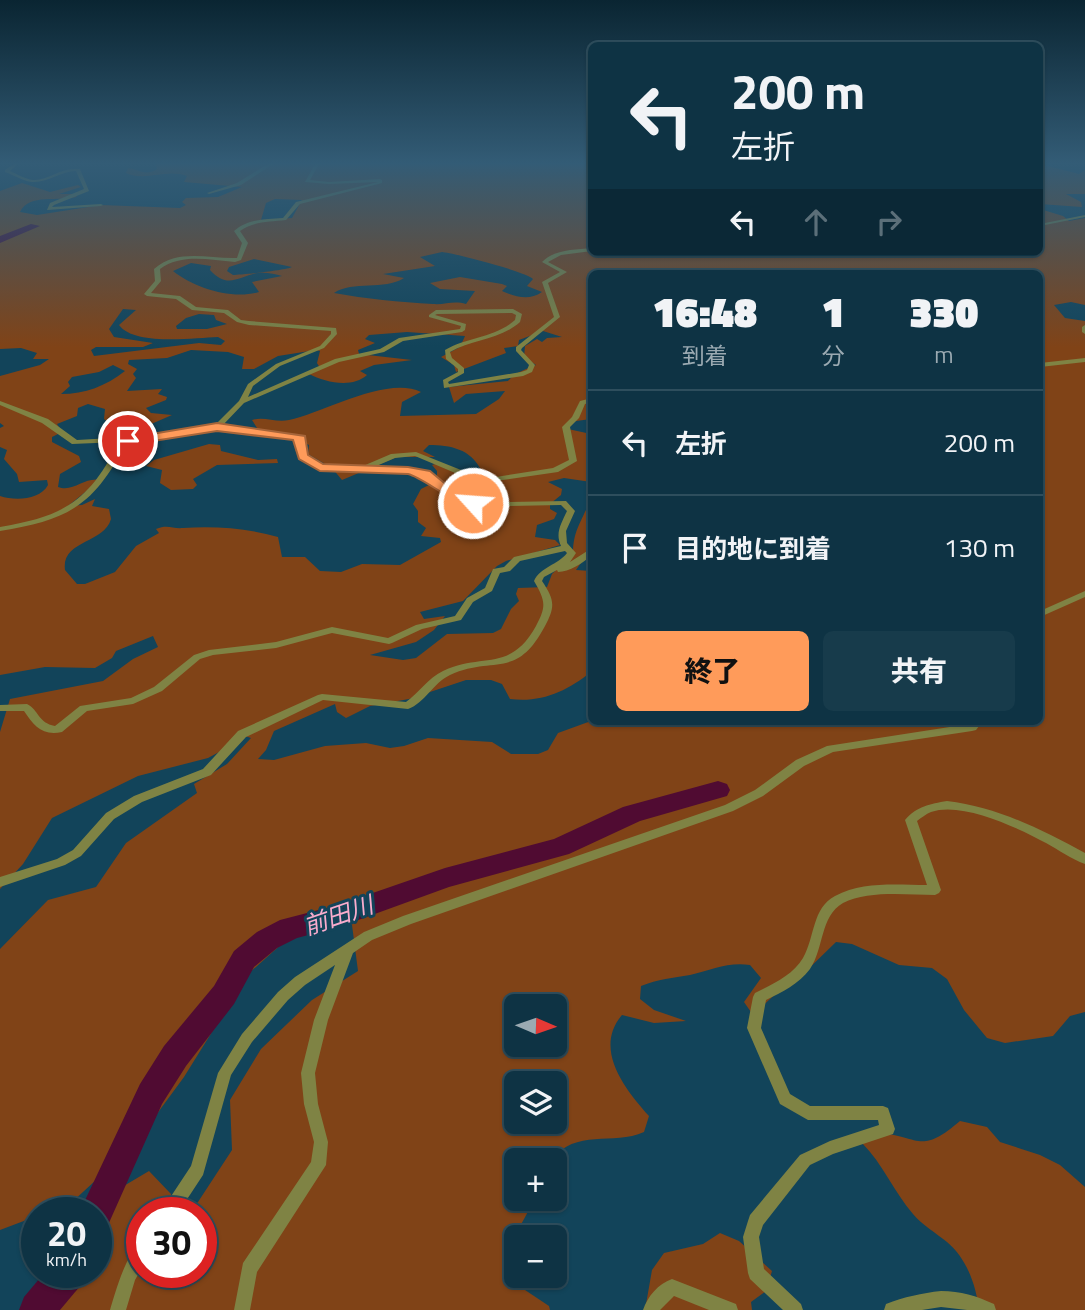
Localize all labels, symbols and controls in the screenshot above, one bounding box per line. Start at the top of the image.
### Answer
text: 200 m [731,53,865,128]
icon: left [616,70,707,161]
text: 左折 [731,122,795,170]
icon: left [724,203,762,241]
icon: ahead [797,203,835,241]
icon: right [870,203,908,241]
text: 16:48 [653,279,757,343]
text: 1 [822,279,845,343]
text: 330 [909,279,978,343]
text: m [934,337,953,372]
text: 到着 [682,338,728,373]
text: 分 [822,338,845,373]
pin [98,411,158,471]
icon: arrive [109,422,147,460]
text: 200 m [944,423,1015,462]
icon: left [616,424,654,462]
text: 左折 [675,424,727,463]
position arrow [436,466,510,540]
text: 130 m [944,528,1015,567]
icon: arrive [616,529,654,567]
text: 目的地に到着 [675,529,831,568]
button: 終了 [616,631,809,711]
button: 共有 [823,631,1015,711]
water label: 前田川 [298,885,381,944]
north arrow [504,994,567,1057]
map controls [504,994,567,1288]
button: layers [504,1071,567,1134]
button: + [504,1148,567,1211]
speed limit sign: 30 [126,1197,217,1288]
text: 20 [47,1206,86,1260]
button: − [504,1225,567,1288]
text: km/h [46,1246,87,1273]

